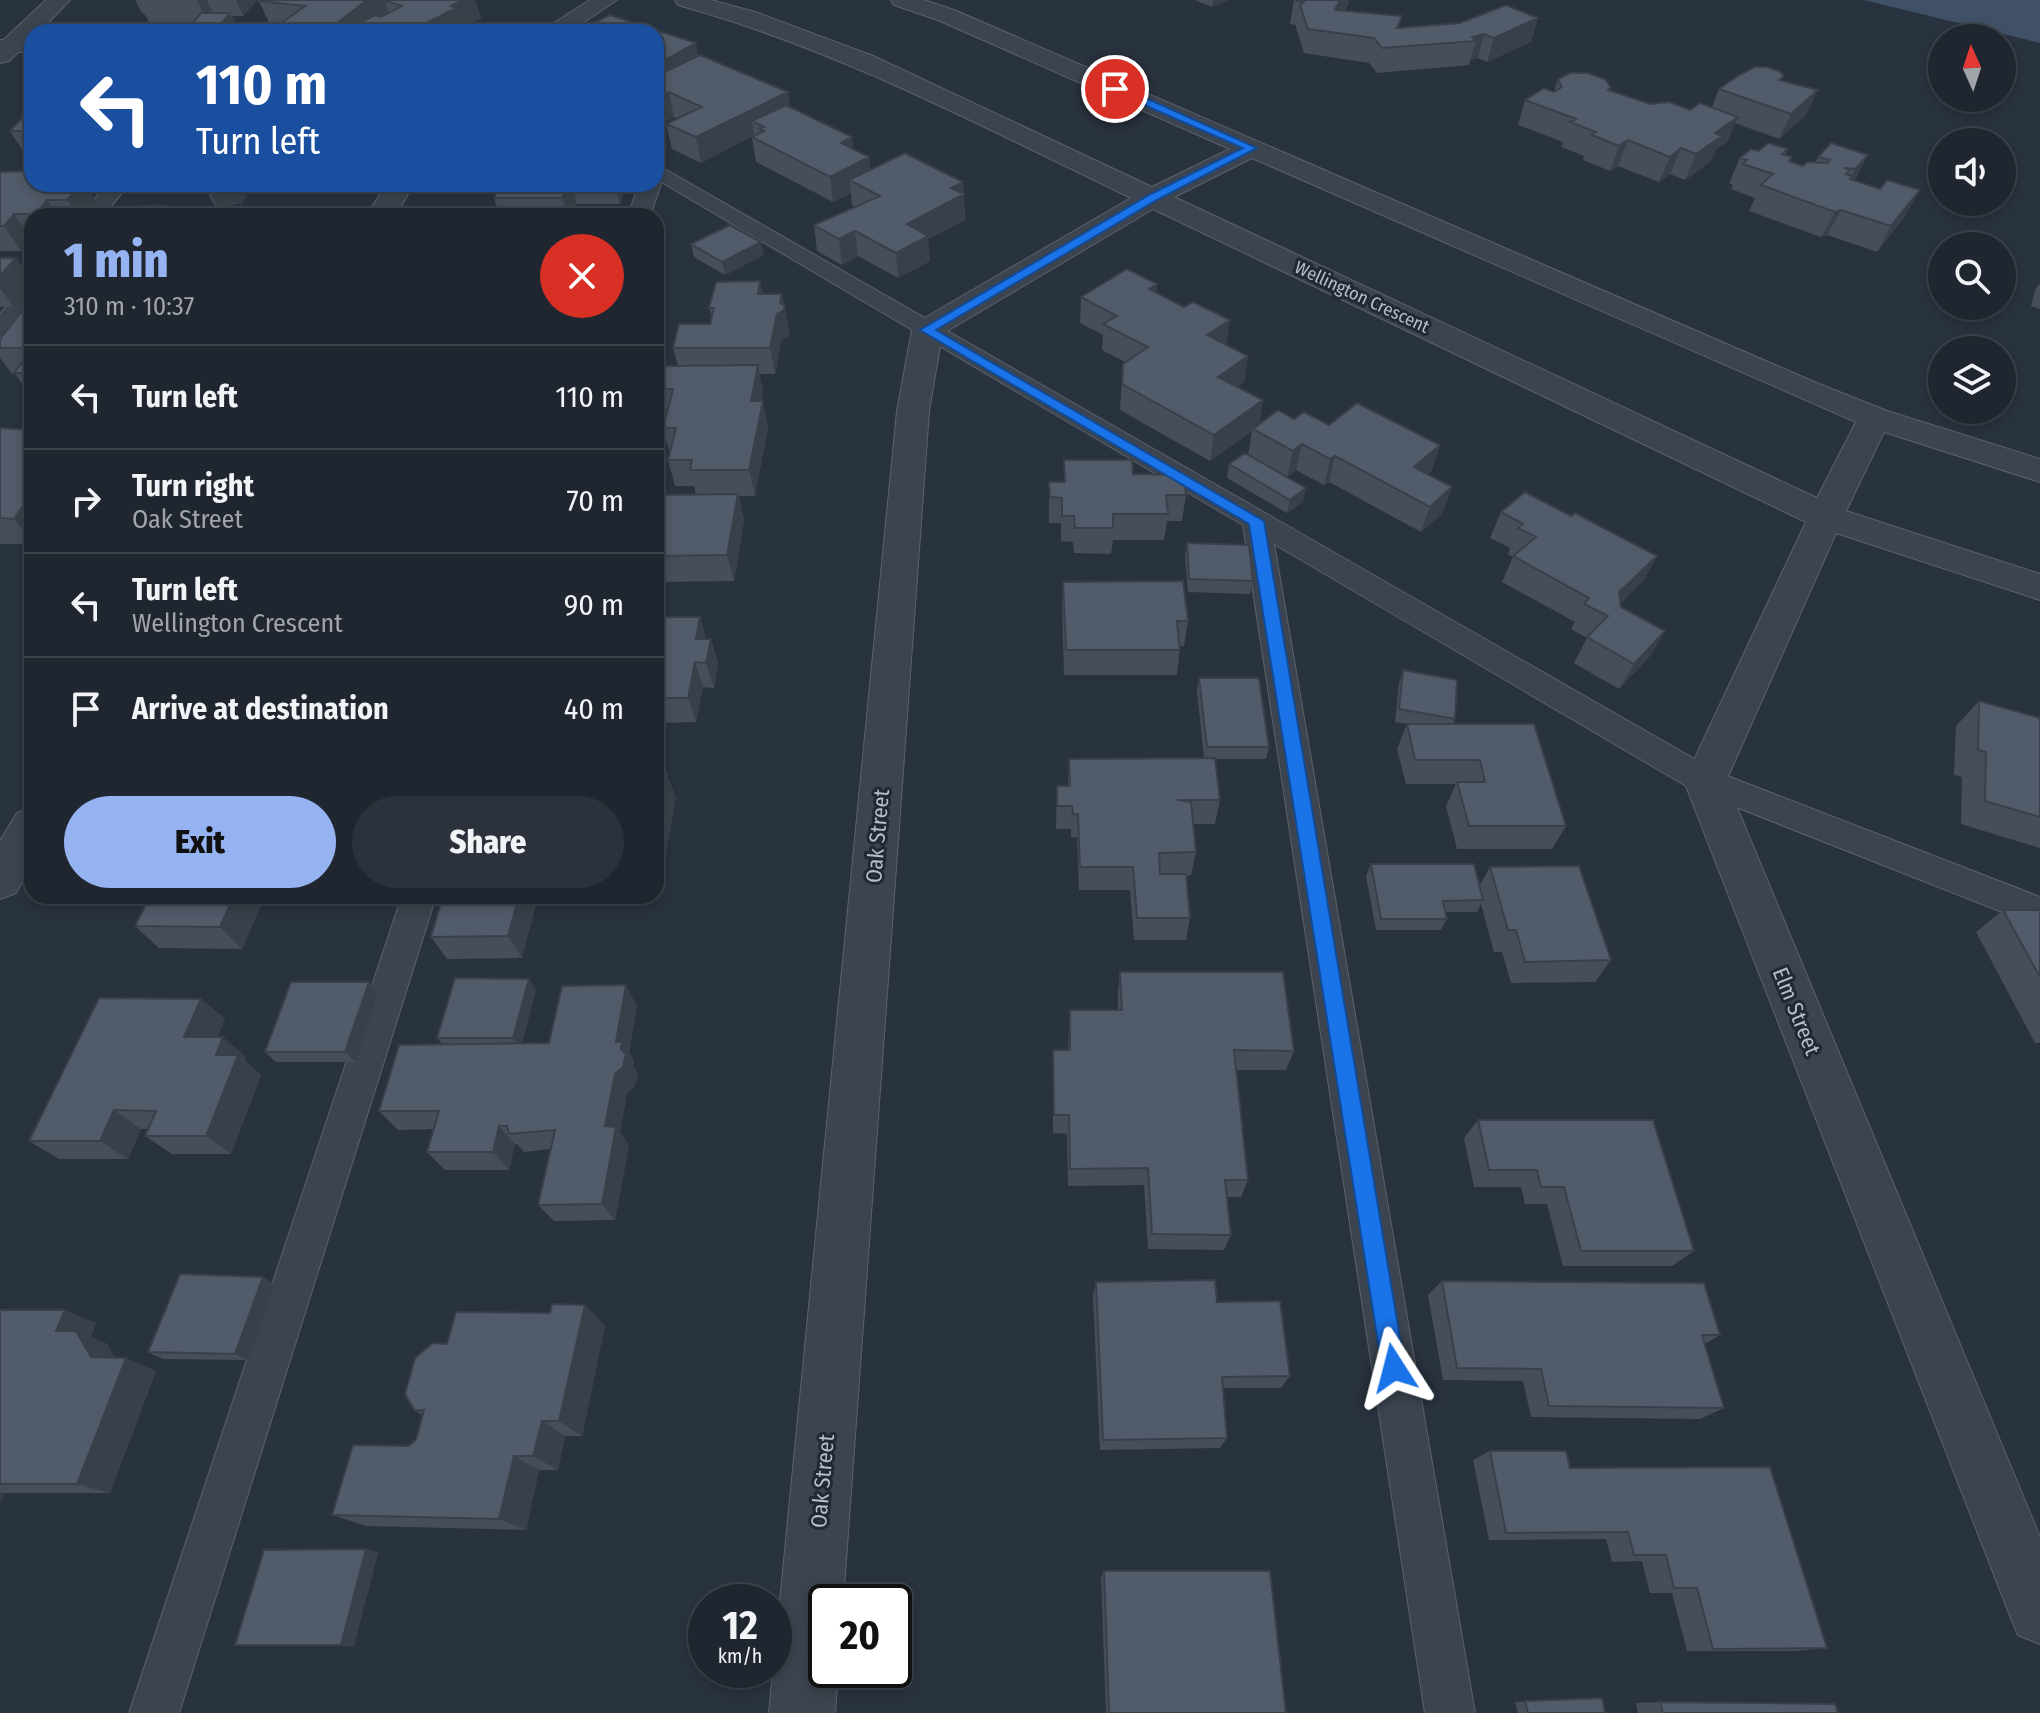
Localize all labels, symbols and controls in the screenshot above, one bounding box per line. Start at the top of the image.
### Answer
north arrow [1928,24,2016,112]
map controls [1928,24,2016,424]
text: 110 m [196,52,327,119]
pin [1081,55,1149,123]
icon: left [64,56,168,160]
icon: arrive [1093,67,1137,111]
text: Turn left [196,120,320,164]
button: sound [1928,128,2016,216]
text: 1 min [64,232,168,290]
button: search [1928,232,2016,320]
button: close [540,234,624,318]
street label: Wellington Crescent [1291,256,1433,338]
text: 310 m · 10:37 [64,291,194,322]
button: layers [1928,336,2016,424]
icon: left [64,375,108,419]
text: Turn left [132,379,238,415]
text: 110 m [555,379,624,415]
text: Turn right [132,468,254,504]
icon: right [64,479,108,523]
text: 70 m [566,483,624,519]
text: Oak Street [132,504,243,535]
text: Turn left [132,572,238,608]
icon: left [64,583,108,627]
text: 90 m [564,587,624,623]
text: Wellington Crescent [132,608,343,639]
icon: arrive [64,687,108,731]
text: Arrive at destination [132,691,389,727]
text: 40 m [564,691,624,727]
street label: Oak Street [860,787,895,884]
button: Exit [64,796,336,888]
button: Share [352,796,624,888]
street label: Elm Street [1767,963,1827,1060]
position arrow [1352,1326,1436,1410]
street label: Oak Street [805,1432,840,1529]
speed limit sign: 20 [808,1584,912,1688]
text: 12 [722,1602,758,1650]
text: km/h [718,1644,762,1668]

